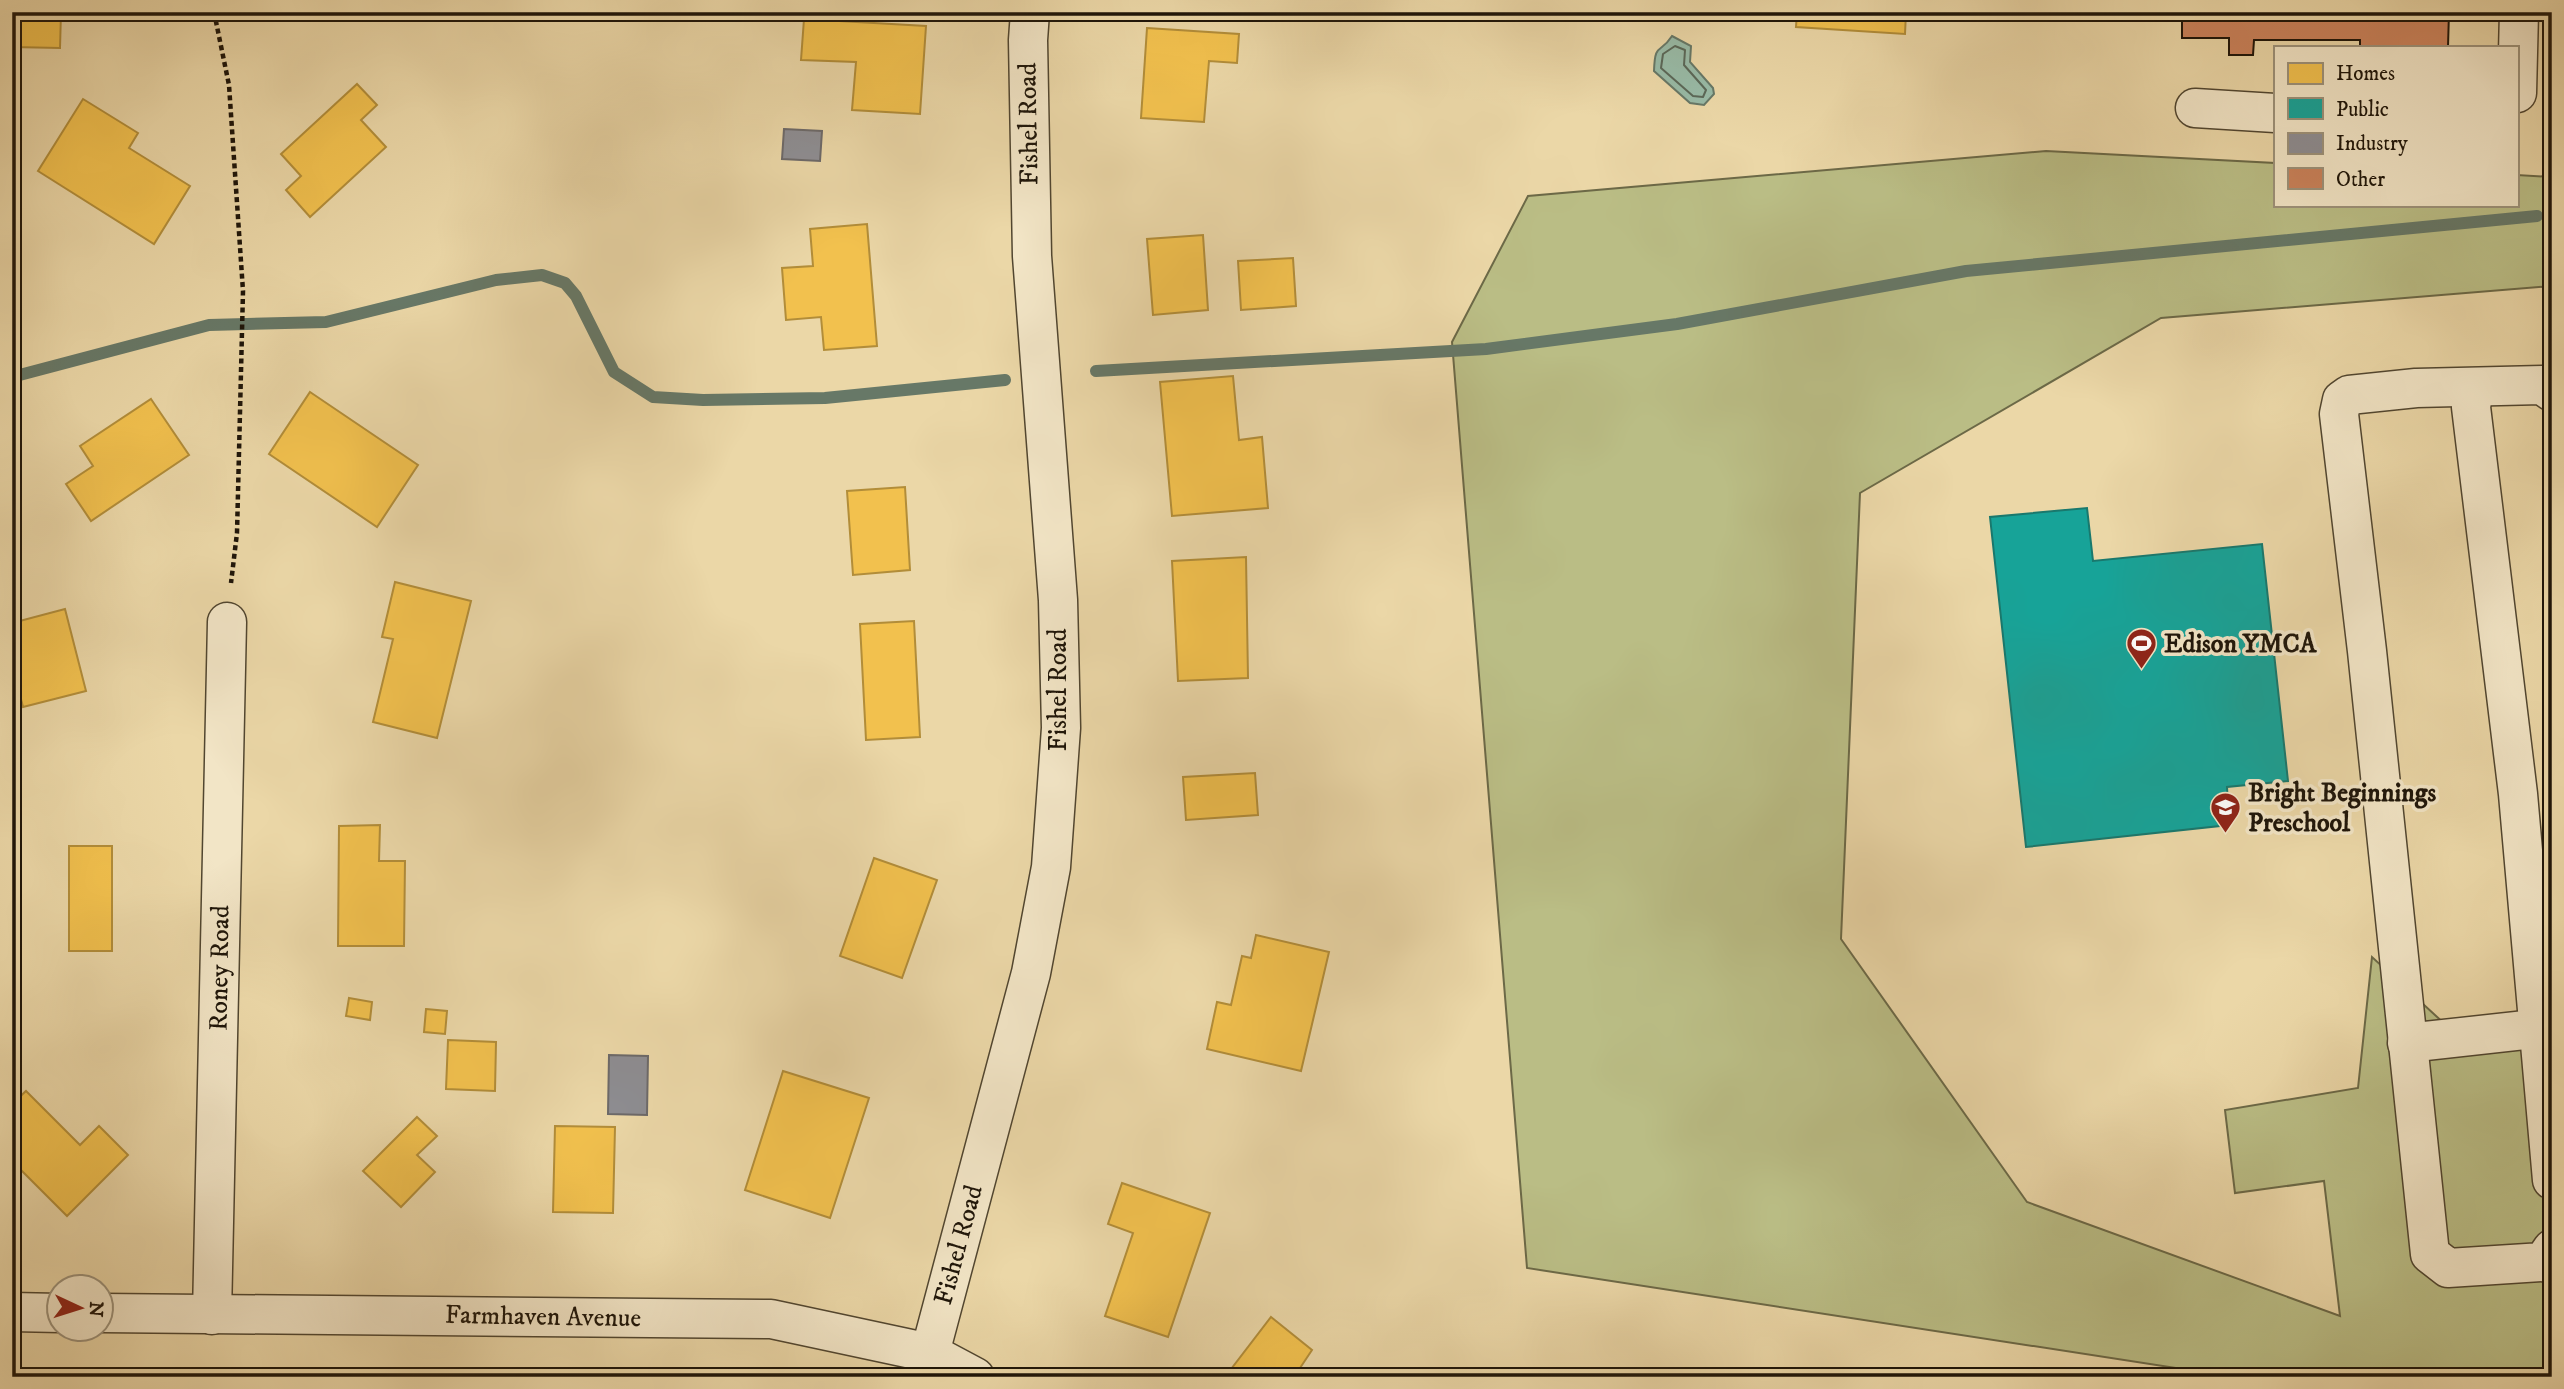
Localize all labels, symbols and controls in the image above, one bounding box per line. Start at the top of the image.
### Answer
legend [2274,46,2518,206]
text: Homes [2336,61,2395,87]
street label: Fishel Road [1011,62,1047,186]
text: Public [2336,97,2389,123]
text: Industry [2336,131,2409,157]
text: Other [2336,167,2385,193]
sports icon: Edison YMCA [2124,627,2158,671]
place label: Edison YMCA [2164,628,2318,661]
street label: Fishel Road [1042,629,1075,751]
place label: Bright Beginnings Preschool [2248,777,2436,840]
school or university icon: Bright Beginnings Preschool [2208,791,2242,835]
street label: Roney Road [202,905,238,1031]
street label: Fishel Road [927,1181,991,1309]
north arrow [46,1274,116,1344]
street label: Farmhaven Avenue [445,1299,641,1335]
text: N [83,1300,107,1318]

